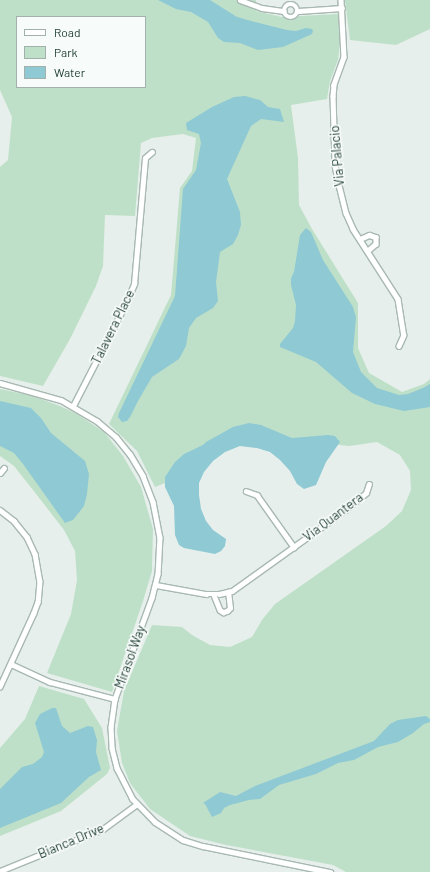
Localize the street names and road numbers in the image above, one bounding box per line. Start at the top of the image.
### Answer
street label: Via Palacio [327,125,347,187]
street label: Talavera Place [88,287,138,367]
street label: Via Quantera [300,489,366,545]
street label: Mirasol Way [111,623,149,691]
street label: Bianca Drive [36,820,106,862]

